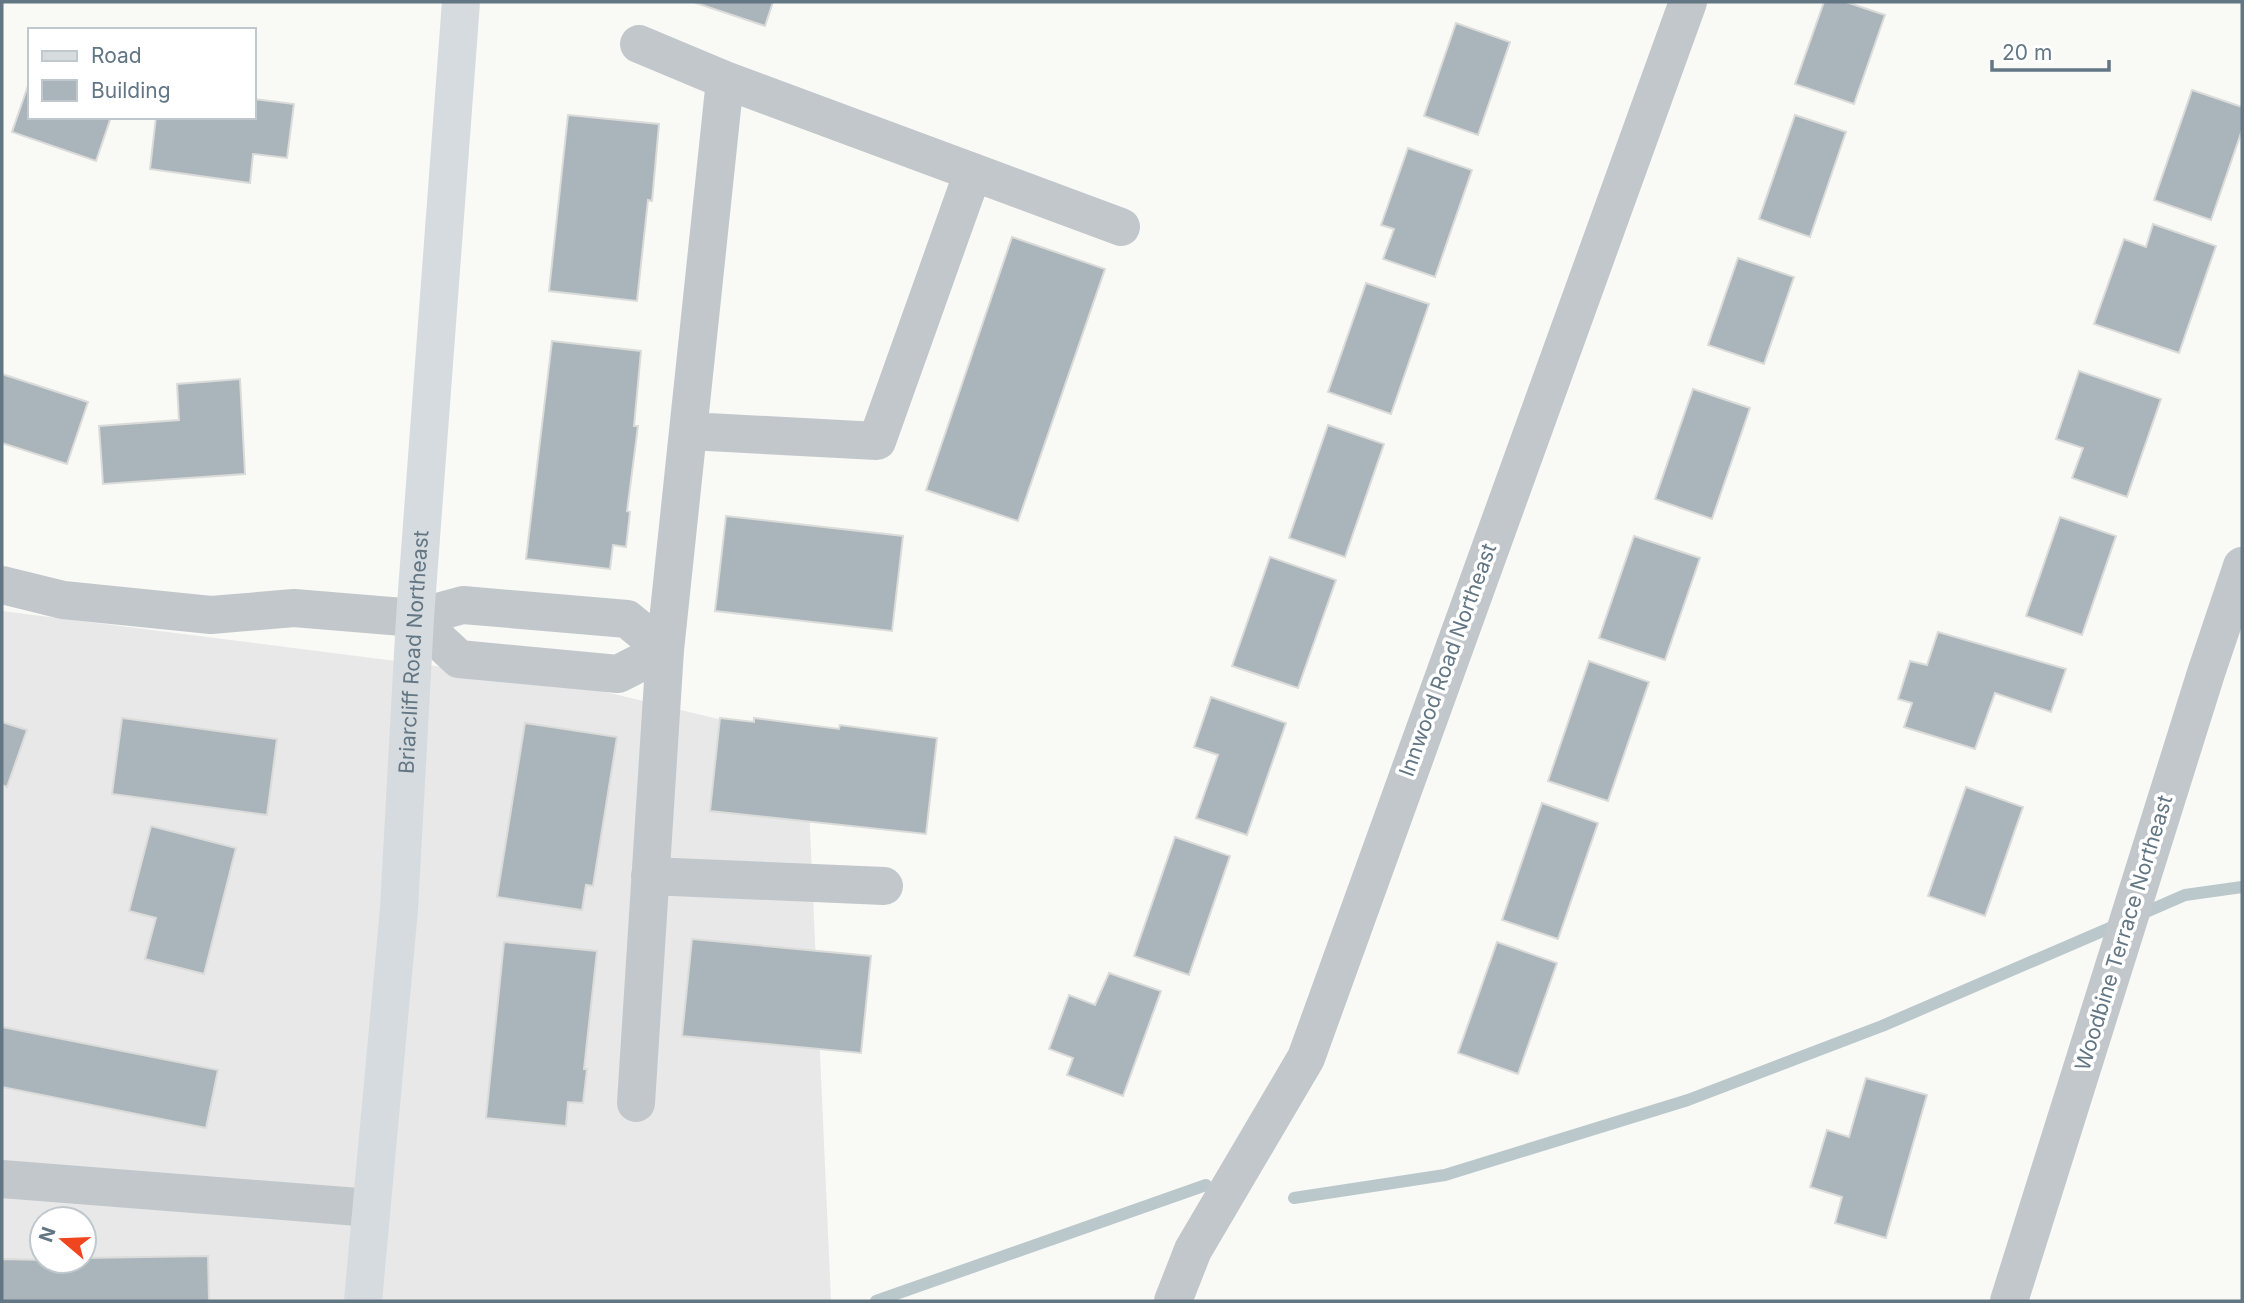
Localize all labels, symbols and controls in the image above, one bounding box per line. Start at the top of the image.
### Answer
legend [28,28,256,119]
scale bar [1992,28,2109,72]
text: 20 m [2002,40,2052,65]
text: Road [91,43,142,68]
text: Building [91,78,171,103]
street label: Briarcliff Road Northeast [393,529,434,775]
street label: Innwood Road Northeast [1394,540,1501,780]
street label: Woodbine Terrace Northeast [2070,792,2177,1074]
north arrow [28,1205,98,1275]
text: N [34,1224,61,1245]

